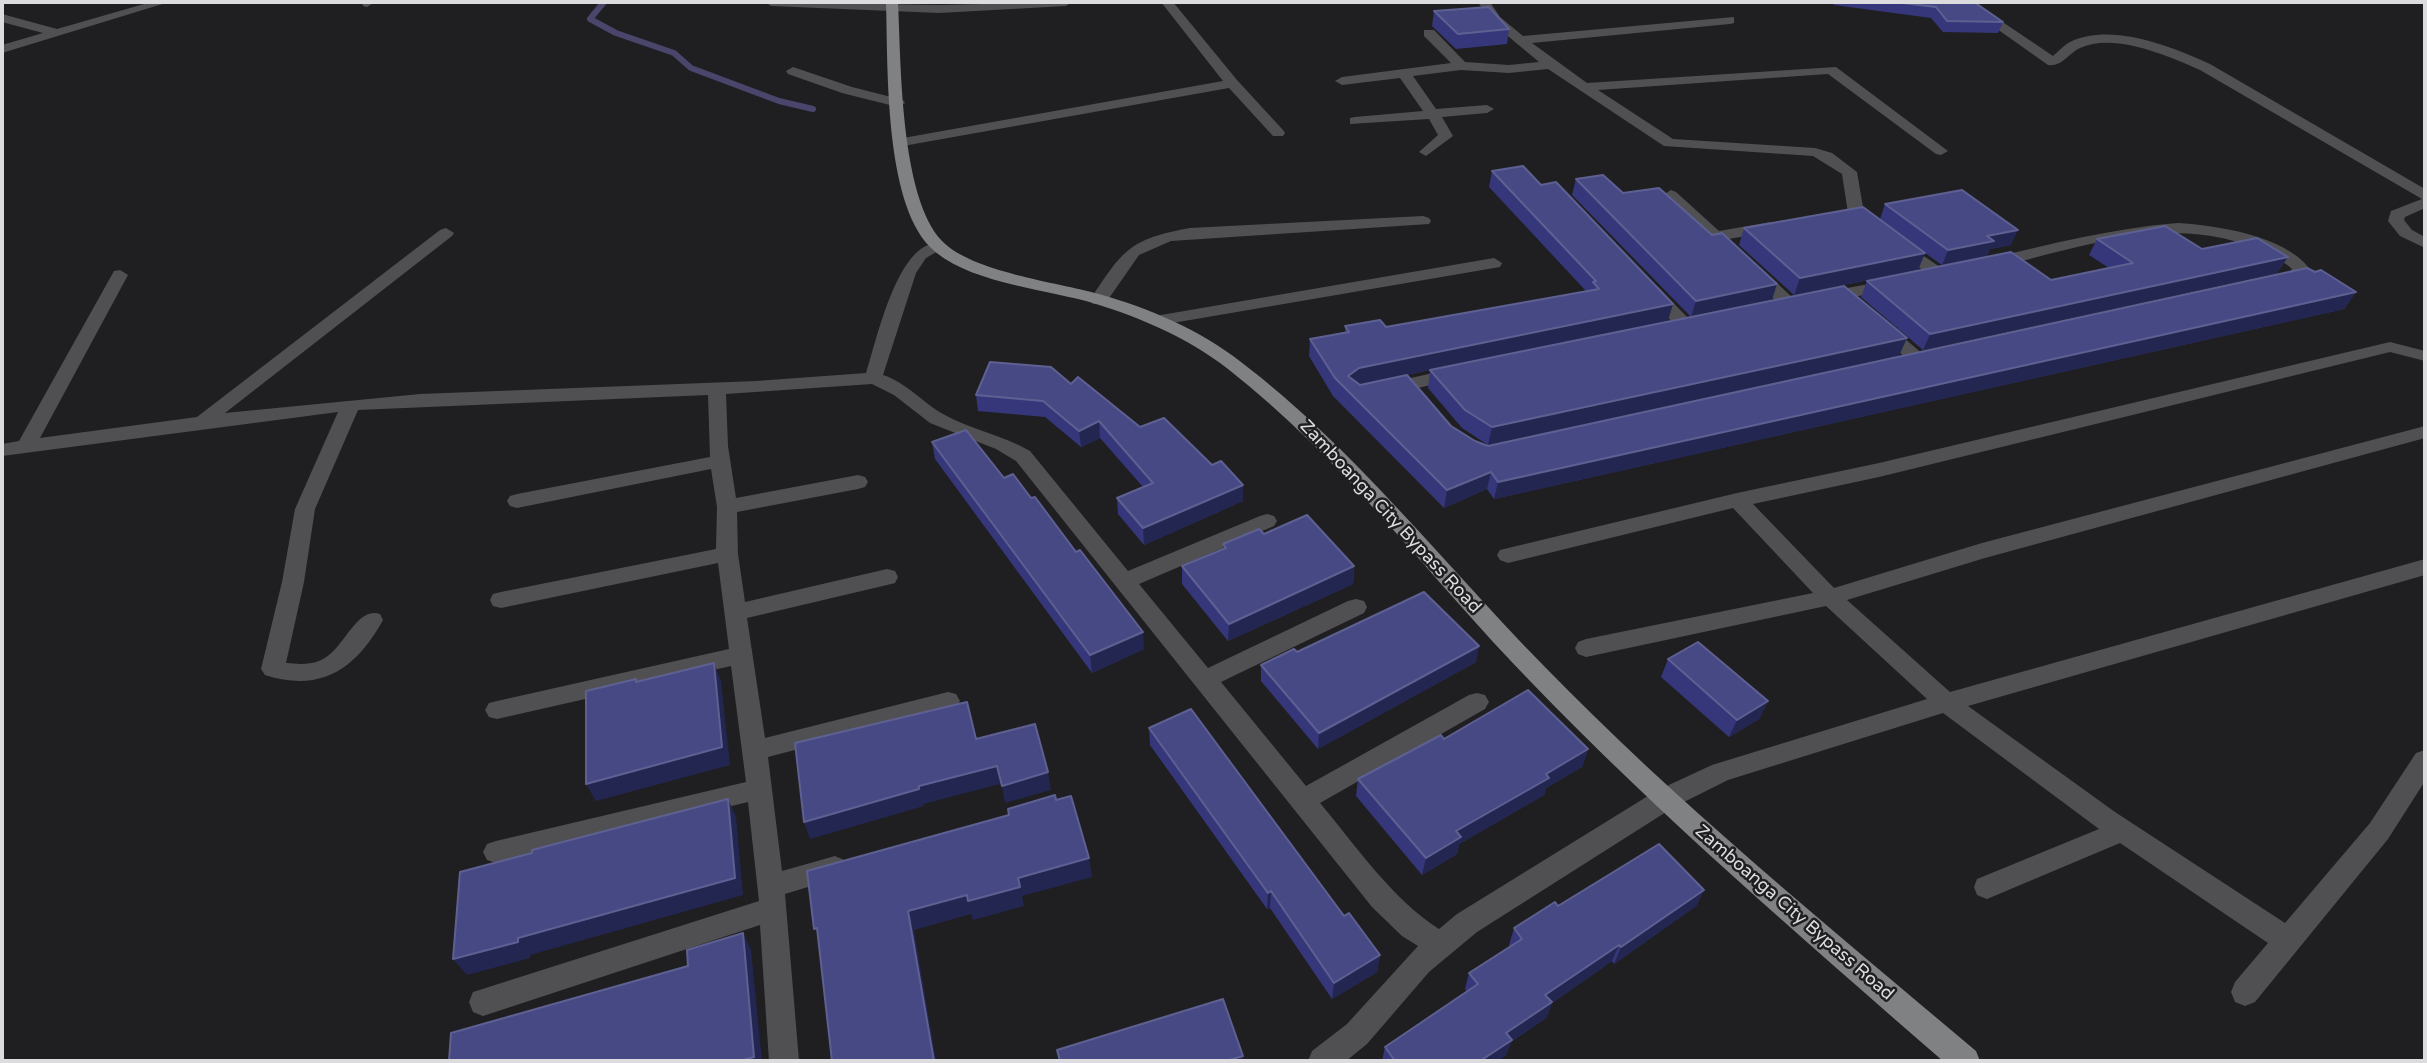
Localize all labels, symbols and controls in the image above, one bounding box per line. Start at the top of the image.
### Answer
street label: Zamboanga City Bypass Road [1295,416,1485,618]
street label: Zamboanga City Bypass Road [1690,821,1898,1005]

